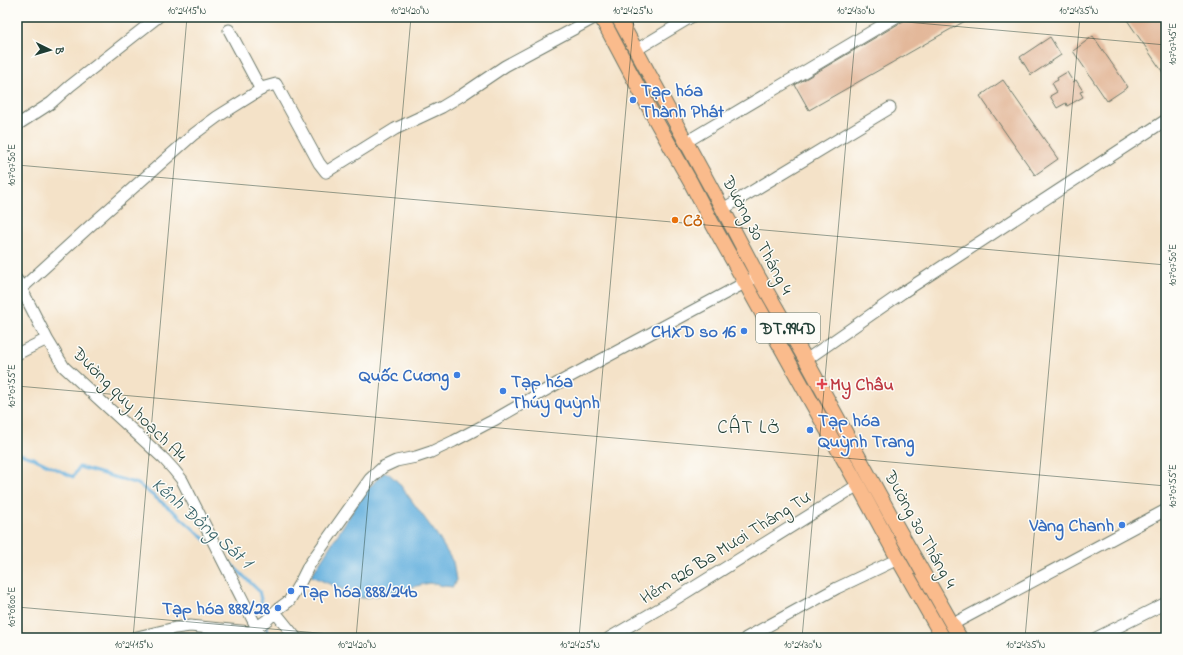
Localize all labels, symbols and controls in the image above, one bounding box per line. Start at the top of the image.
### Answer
text: 10°24'15"N [168,4,206,19]
text: 10°24'20"N [391,4,430,19]
text: 10°24'25"N [613,4,653,19]
text: 10°24'30"N [837,4,875,19]
text: 10°24'35"N [1059,4,1099,19]
text: 107°07'45"E [1166,23,1181,65]
north arrow [30,30,70,70]
text: B [51,45,67,56]
place label: Tạp hóa Thành Phát [641,79,725,126]
marker: Tạp hóa Thành Phát [628,95,638,105]
text: 107°07'50"E [5,144,20,186]
street label: Đường 30 Tháng 4 [713,171,799,301]
place label: Cỏ [683,209,702,235]
marker: Cỏ [670,215,680,225]
text: 107°07'50"E [1166,244,1181,286]
road number: ĐT.994D [756,313,820,343]
place label: CHXD so 16 [651,320,736,346]
marker: CHXD so 16 [739,326,749,336]
street label: Đường quy hoạch A4 [64,341,193,470]
text: 107°07'55"E [5,364,20,408]
place label: Quốc Cương [359,364,449,391]
marker: Quốc Cương [452,370,462,380]
place label: Tạp hóa Thúy quỳnh [511,370,600,418]
place label: Mỵ Châu [830,373,894,400]
marker: Mỵ Châu [817,379,827,389]
marker: Tạp hóa Thúy quỳnh [498,386,508,396]
place label: Tạp hóa Quỳnh Trang [818,409,914,457]
district label: CÁT LỞ [717,414,781,442]
marker: Tạp hóa Quỳnh Trang [805,425,815,435]
text: 107°07'55"E [1166,464,1181,508]
street label: Đường 30 Tháng 4 [875,466,963,594]
water label: Kênh Đồng Sát 1 [144,472,260,578]
street label: Hẻm 926 Ba Mươi Tháng Tư [636,485,817,613]
place label: Vàng Chanh [1028,514,1114,541]
marker: Vàng Chanh [1117,520,1127,530]
place label: Tạp hóa 888/24b [299,580,418,606]
marker: Tạp hóa 888/24b [286,586,296,596]
text: 107°08'00"E [5,587,20,627]
place label: Tạp hóa 888/28 [162,597,270,623]
marker: Tạp hóa 888/28 [273,603,283,613]
text: 10°24'15"N [115,638,153,653]
text: 10°24'20"N [338,638,377,653]
text: 10°24'25"N [560,638,600,653]
text: 10°24'30"N [784,638,822,653]
text: 10°24'35"N [1006,638,1046,653]

